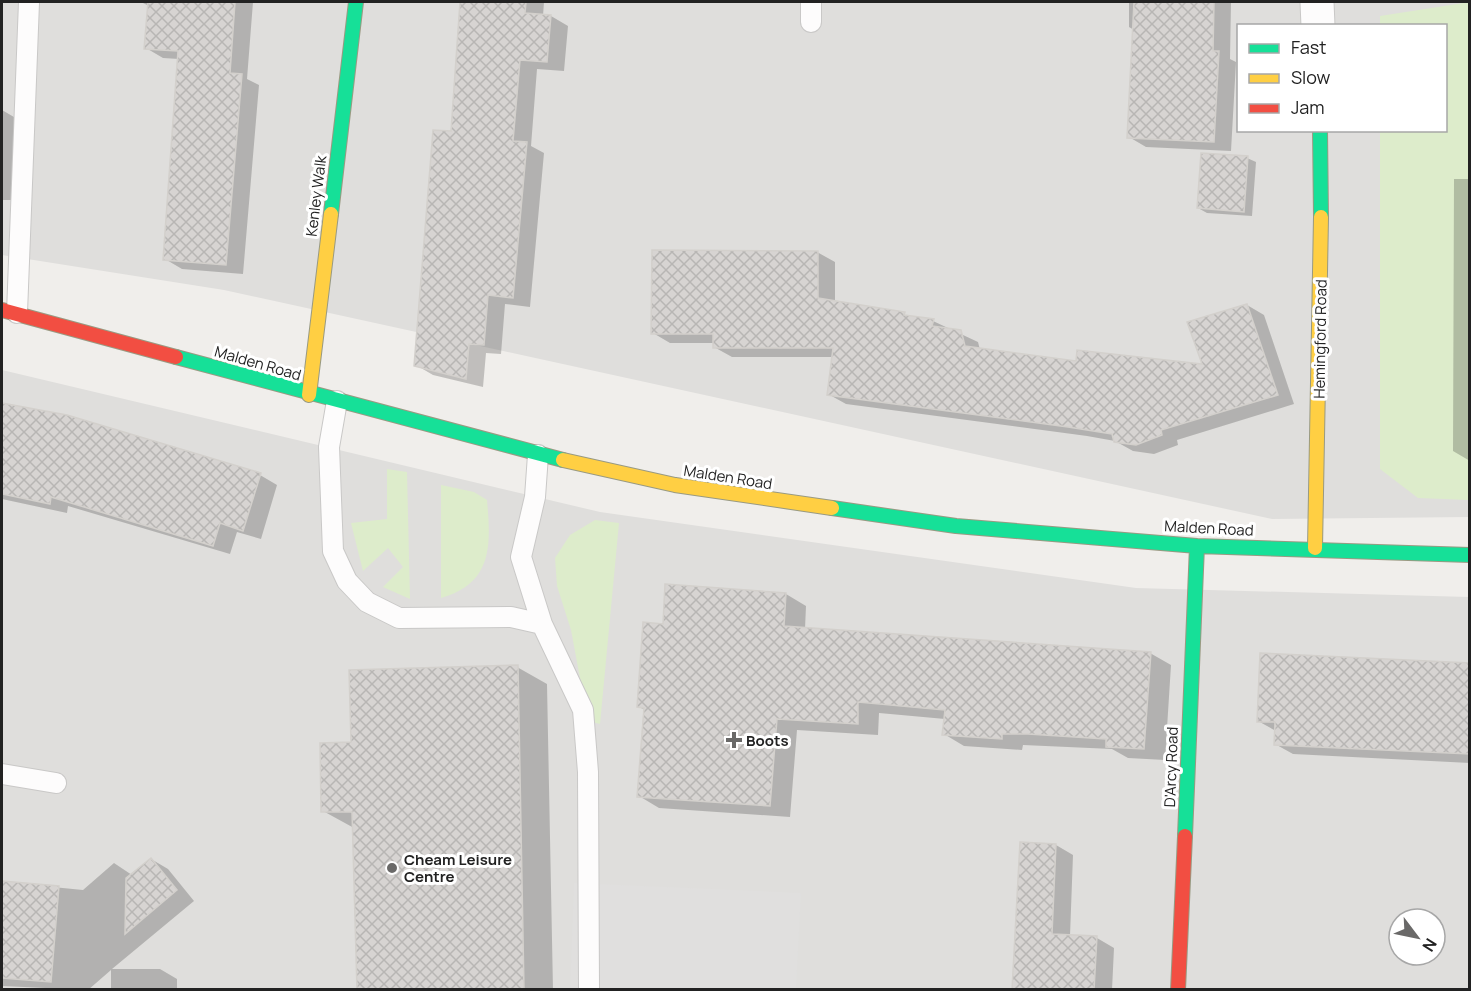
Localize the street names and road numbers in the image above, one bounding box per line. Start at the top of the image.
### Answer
street label: Kenley Walk [301,154,331,238]
street label: Hemingford Road [1308,279,1332,399]
street label: Malden Road [212,341,304,385]
street label: Malden Road [682,460,774,494]
street label: Malden Road [1164,515,1254,541]
street label: D'Arcy Road [1159,726,1183,808]

